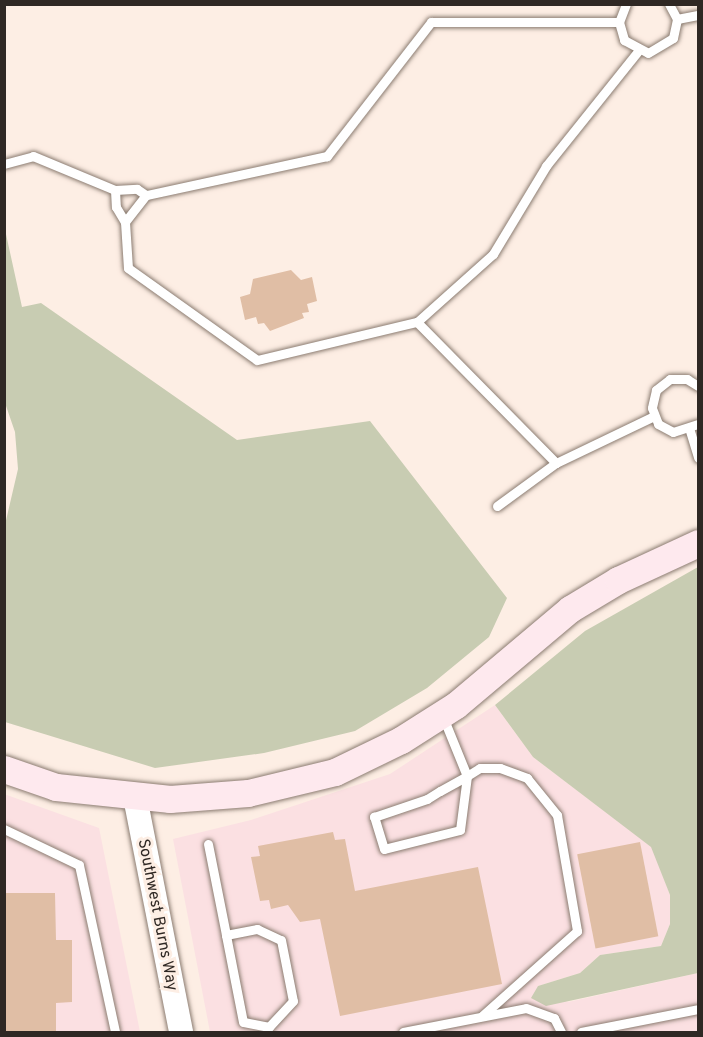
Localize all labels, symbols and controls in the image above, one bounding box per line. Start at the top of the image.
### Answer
street label: Southwest Burns Way [133,837,181,993]

